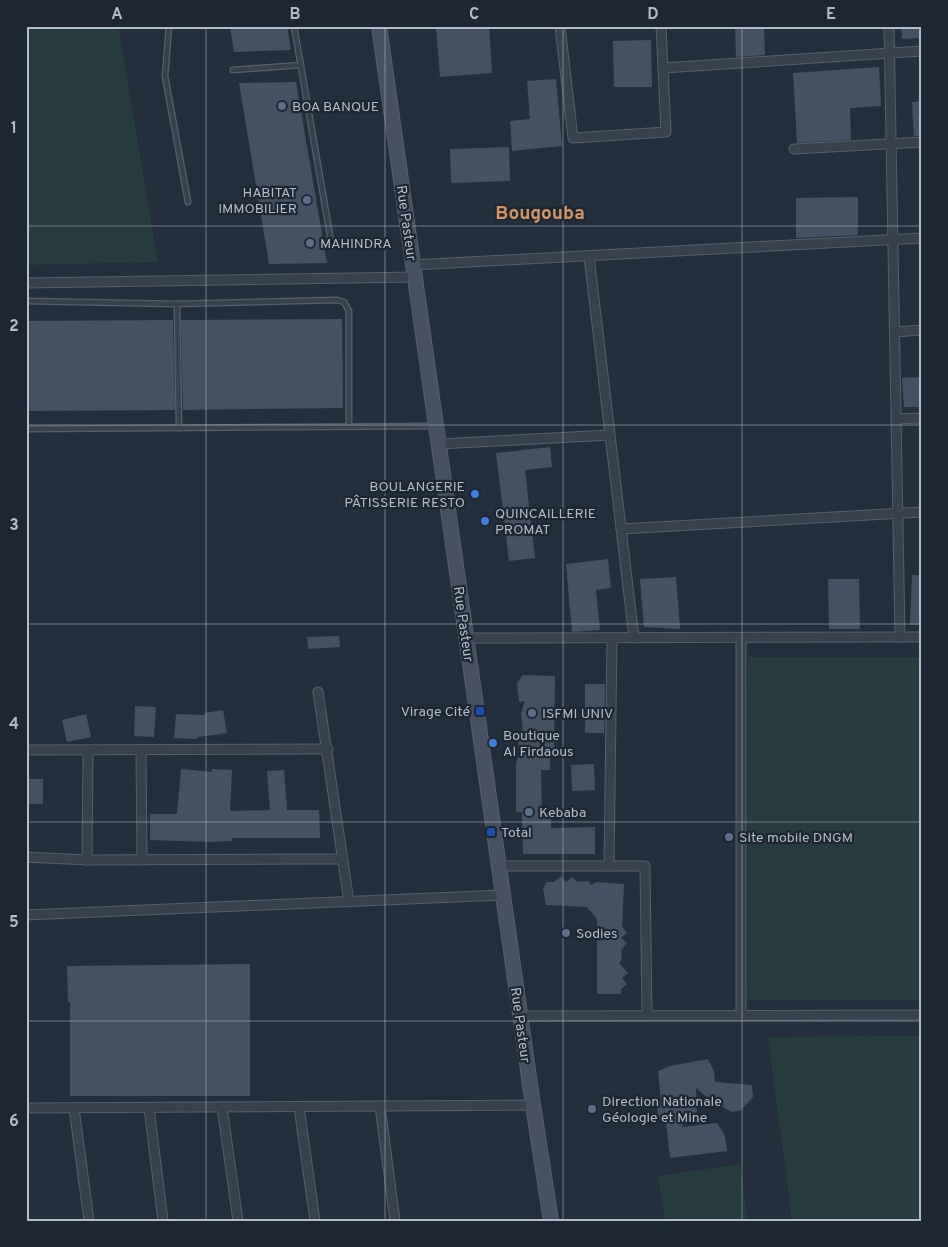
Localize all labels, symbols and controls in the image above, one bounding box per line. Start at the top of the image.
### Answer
text: A [111,5,123,25]
text: B [289,5,301,25]
text: C [469,5,479,25]
text: D [647,5,659,25]
text: E [826,5,836,25]
place label: BOA BANQUE [292,99,379,116]
marker: BOA BANQUE [276,100,288,112]
text: 1 [11,119,17,139]
street label: Rue Pasteur [392,184,419,263]
place label: HABITAT IMMOBILIER [218,185,297,218]
marker: HABITAT IMMOBILIER [301,194,313,206]
district label: Bougouba [495,202,585,226]
place label: MAHINDRA [320,236,392,253]
marker: MAHINDRA [304,237,316,249]
text: 2 [9,317,19,337]
place label: BOULANGERIE PÂTISSERIE RESTO [344,479,465,512]
marker: BOULANGERIE PÂTISSERIE RESTO [469,488,481,500]
place label: QUINCAILLERIE PROMAT [495,506,596,539]
marker: QUINCAILLERIE PROMAT [479,515,491,527]
text: 3 [9,516,19,536]
street label: Rue Pasteur [449,585,476,664]
place label: Virage Cité [401,704,470,721]
marker: Virage Cité [474,705,486,717]
place label: ISFMI UNIV [542,706,613,723]
marker: ISFMI UNIV [526,707,538,719]
text: 4 [9,715,19,735]
place label: Boutique Al Firdaous [503,728,574,761]
marker: Boutique Al Firdaous [487,737,499,749]
place label: Kebaba [539,805,586,822]
marker: Kebaba [523,806,535,818]
place label: Total [501,825,532,842]
marker: Total [485,826,497,838]
place label: Site mobile DNGM [739,830,853,847]
marker: Site mobile DNGM [723,831,735,843]
text: 5 [9,913,19,933]
place label: Sodies [576,926,618,943]
marker: Sodies [560,927,572,939]
street label: Rue Pasteur [506,986,533,1065]
place label: Direction Nationale Géologie et Mine [602,1094,722,1127]
marker: Direction Nationale Géologie et Mine [586,1103,598,1115]
text: 6 [9,1112,19,1132]

